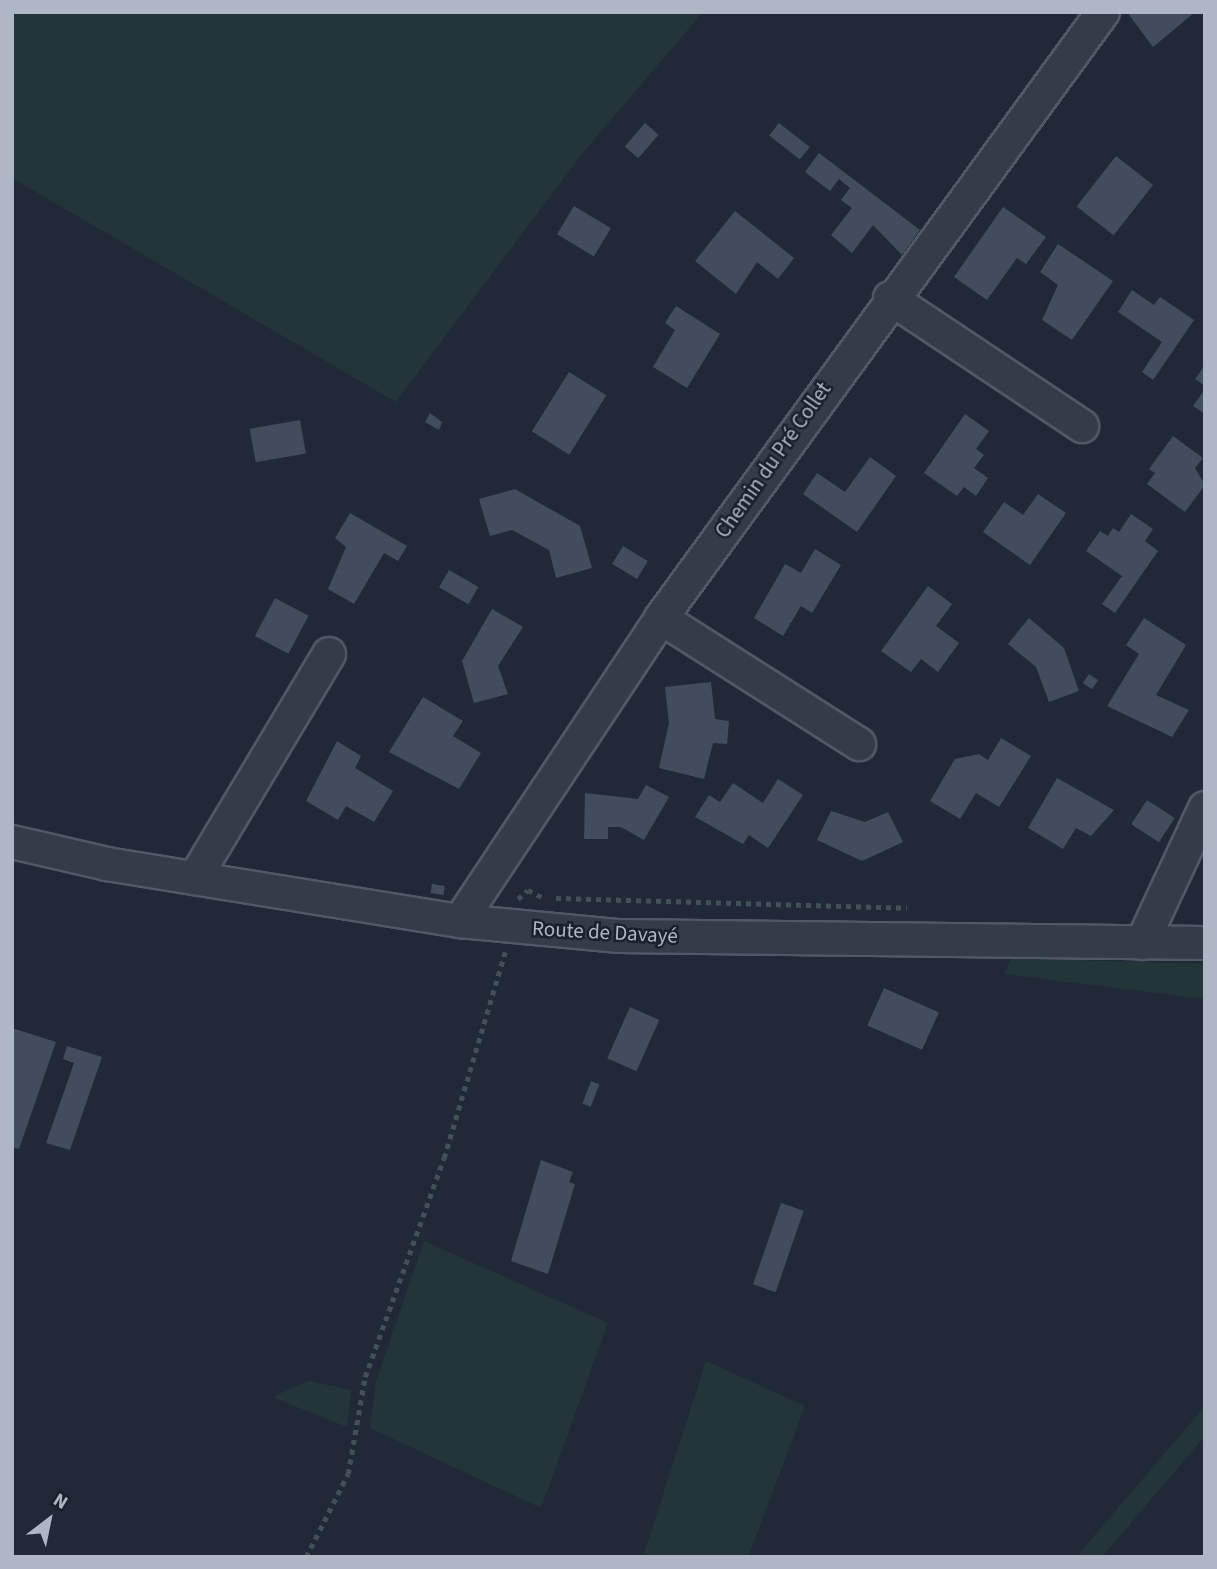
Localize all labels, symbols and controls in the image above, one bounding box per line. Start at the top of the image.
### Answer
street label: Chemin du Pré Collet [710,377,836,543]
street label: Route de Davayé [532,916,678,948]
north arrow [14,1485,84,1555]
text: N [48,1487,73,1517]

